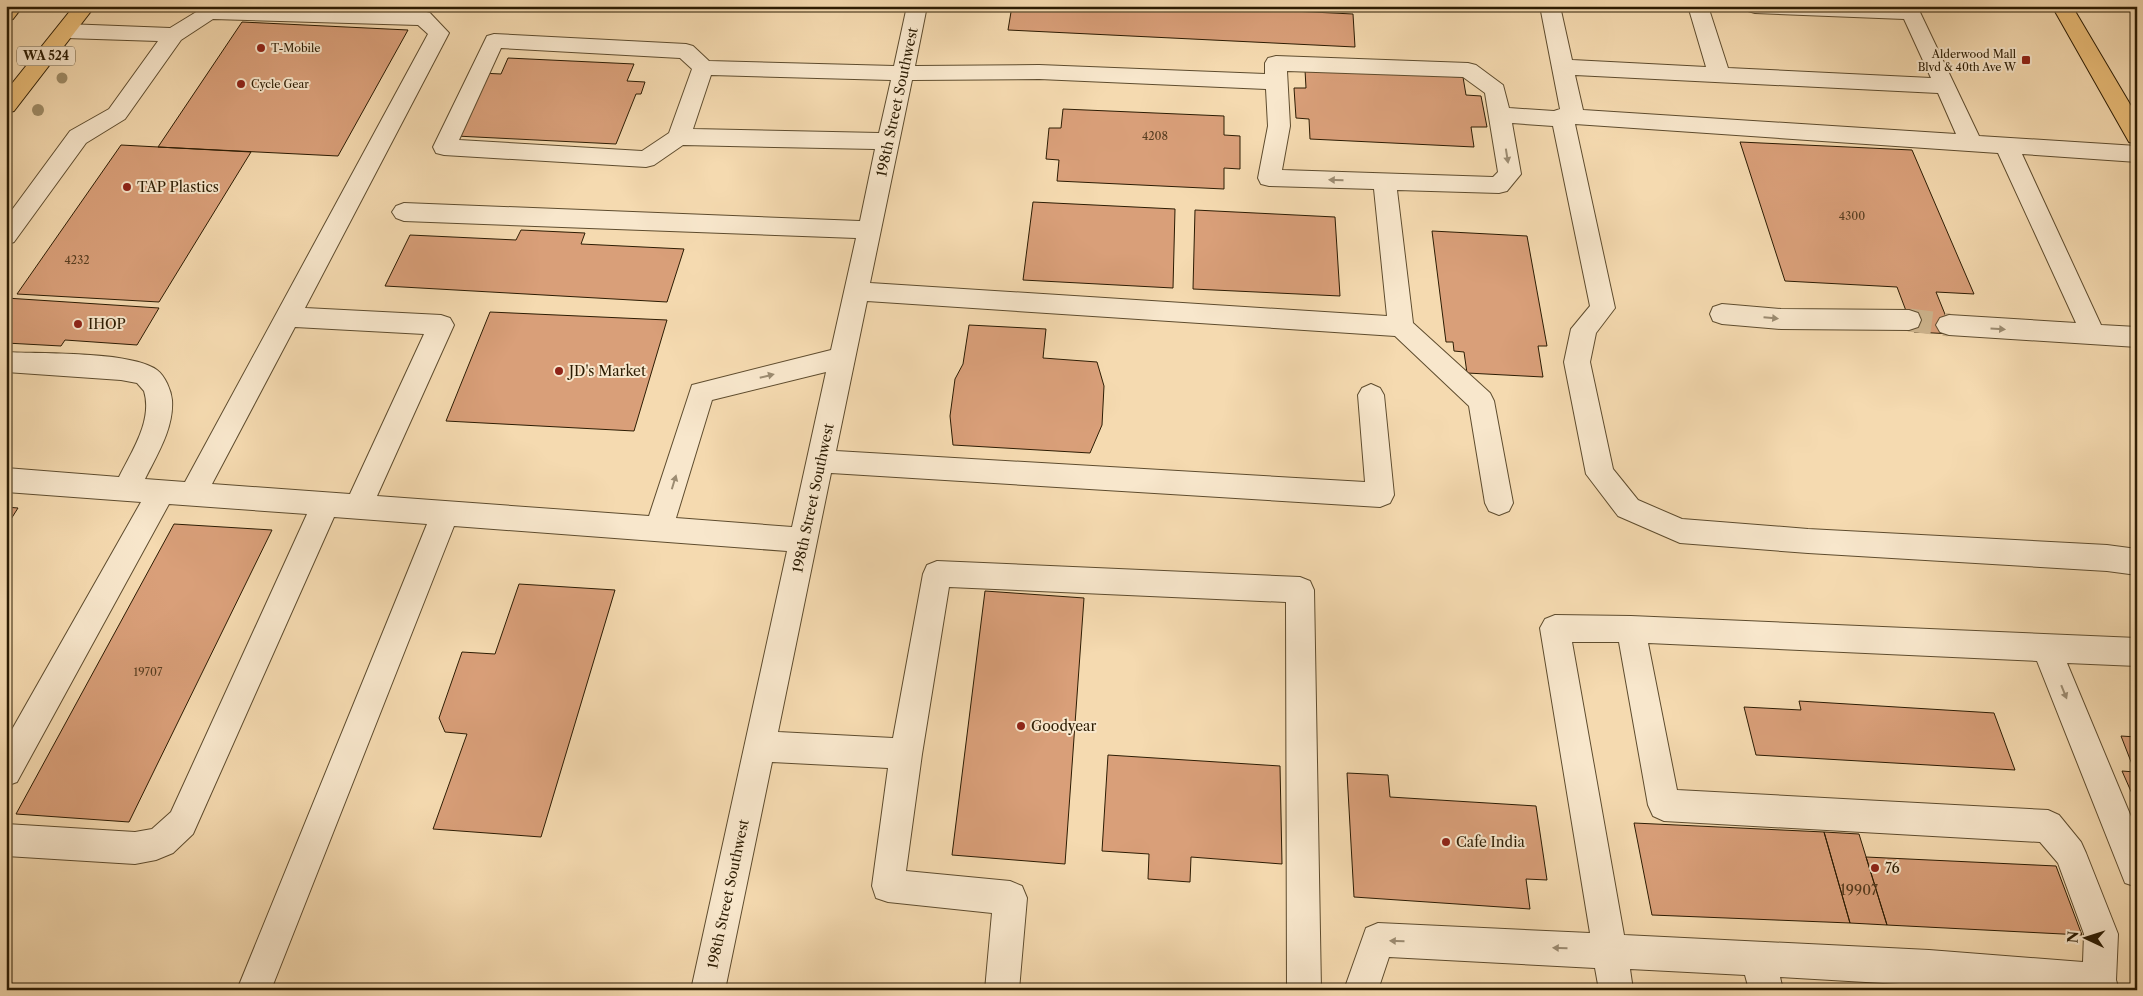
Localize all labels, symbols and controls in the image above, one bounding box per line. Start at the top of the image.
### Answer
street label: 198th Street Southwest [872,26,922,178]
place label: T-Mobile [271,41,320,55]
marker: T-Mobile [255,42,267,54]
road number: WA 524 [17,46,75,66]
place label: Alderwood Mall Blvd & 40th Ave W [1918,47,2017,74]
marker: Alderwood Mall Blvd & 40th Ave W [2020,54,2032,66]
place label: Cycle Gear [251,77,309,91]
marker: Cycle Gear [235,78,247,90]
house number: 4208 [1142,129,1168,143]
one-way arrow [1504,148,1512,164]
one-way arrow [1328,176,1344,184]
place label: TAP Plastics [137,178,219,196]
marker: TAP Plastics [121,181,133,193]
house number: 4300 [1839,209,1865,223]
house number: 4232 [64,253,90,267]
one-way arrow [1763,314,1779,322]
place label: IHOP [88,315,126,333]
marker: IHOP [72,318,84,330]
one-way arrow [1990,325,2006,333]
place label: JD's Market [567,362,646,380]
marker: JD's Market [553,365,565,377]
one-way arrow [760,372,775,380]
street label: 198th Street Southwest [788,422,838,574]
one-way arrow [670,474,678,489]
house number: 19707 [134,665,163,679]
one-way arrow [2061,685,2069,699]
place label: Goodyear [1031,717,1096,735]
marker: Goodyear [1015,720,1027,732]
street label: 198th Street Southwest [703,818,753,970]
place label: Cafe India [1456,833,1525,851]
marker: Cafe India [1440,836,1452,848]
place label: 76 [1885,859,1900,877]
marker: 76 [1869,862,1881,874]
house number: 19907 [1840,881,1878,899]
north arrow [2060,914,2110,964]
text: N [2064,930,2082,944]
one-way arrow [1389,937,1405,945]
one-way arrow [1551,944,1567,952]

